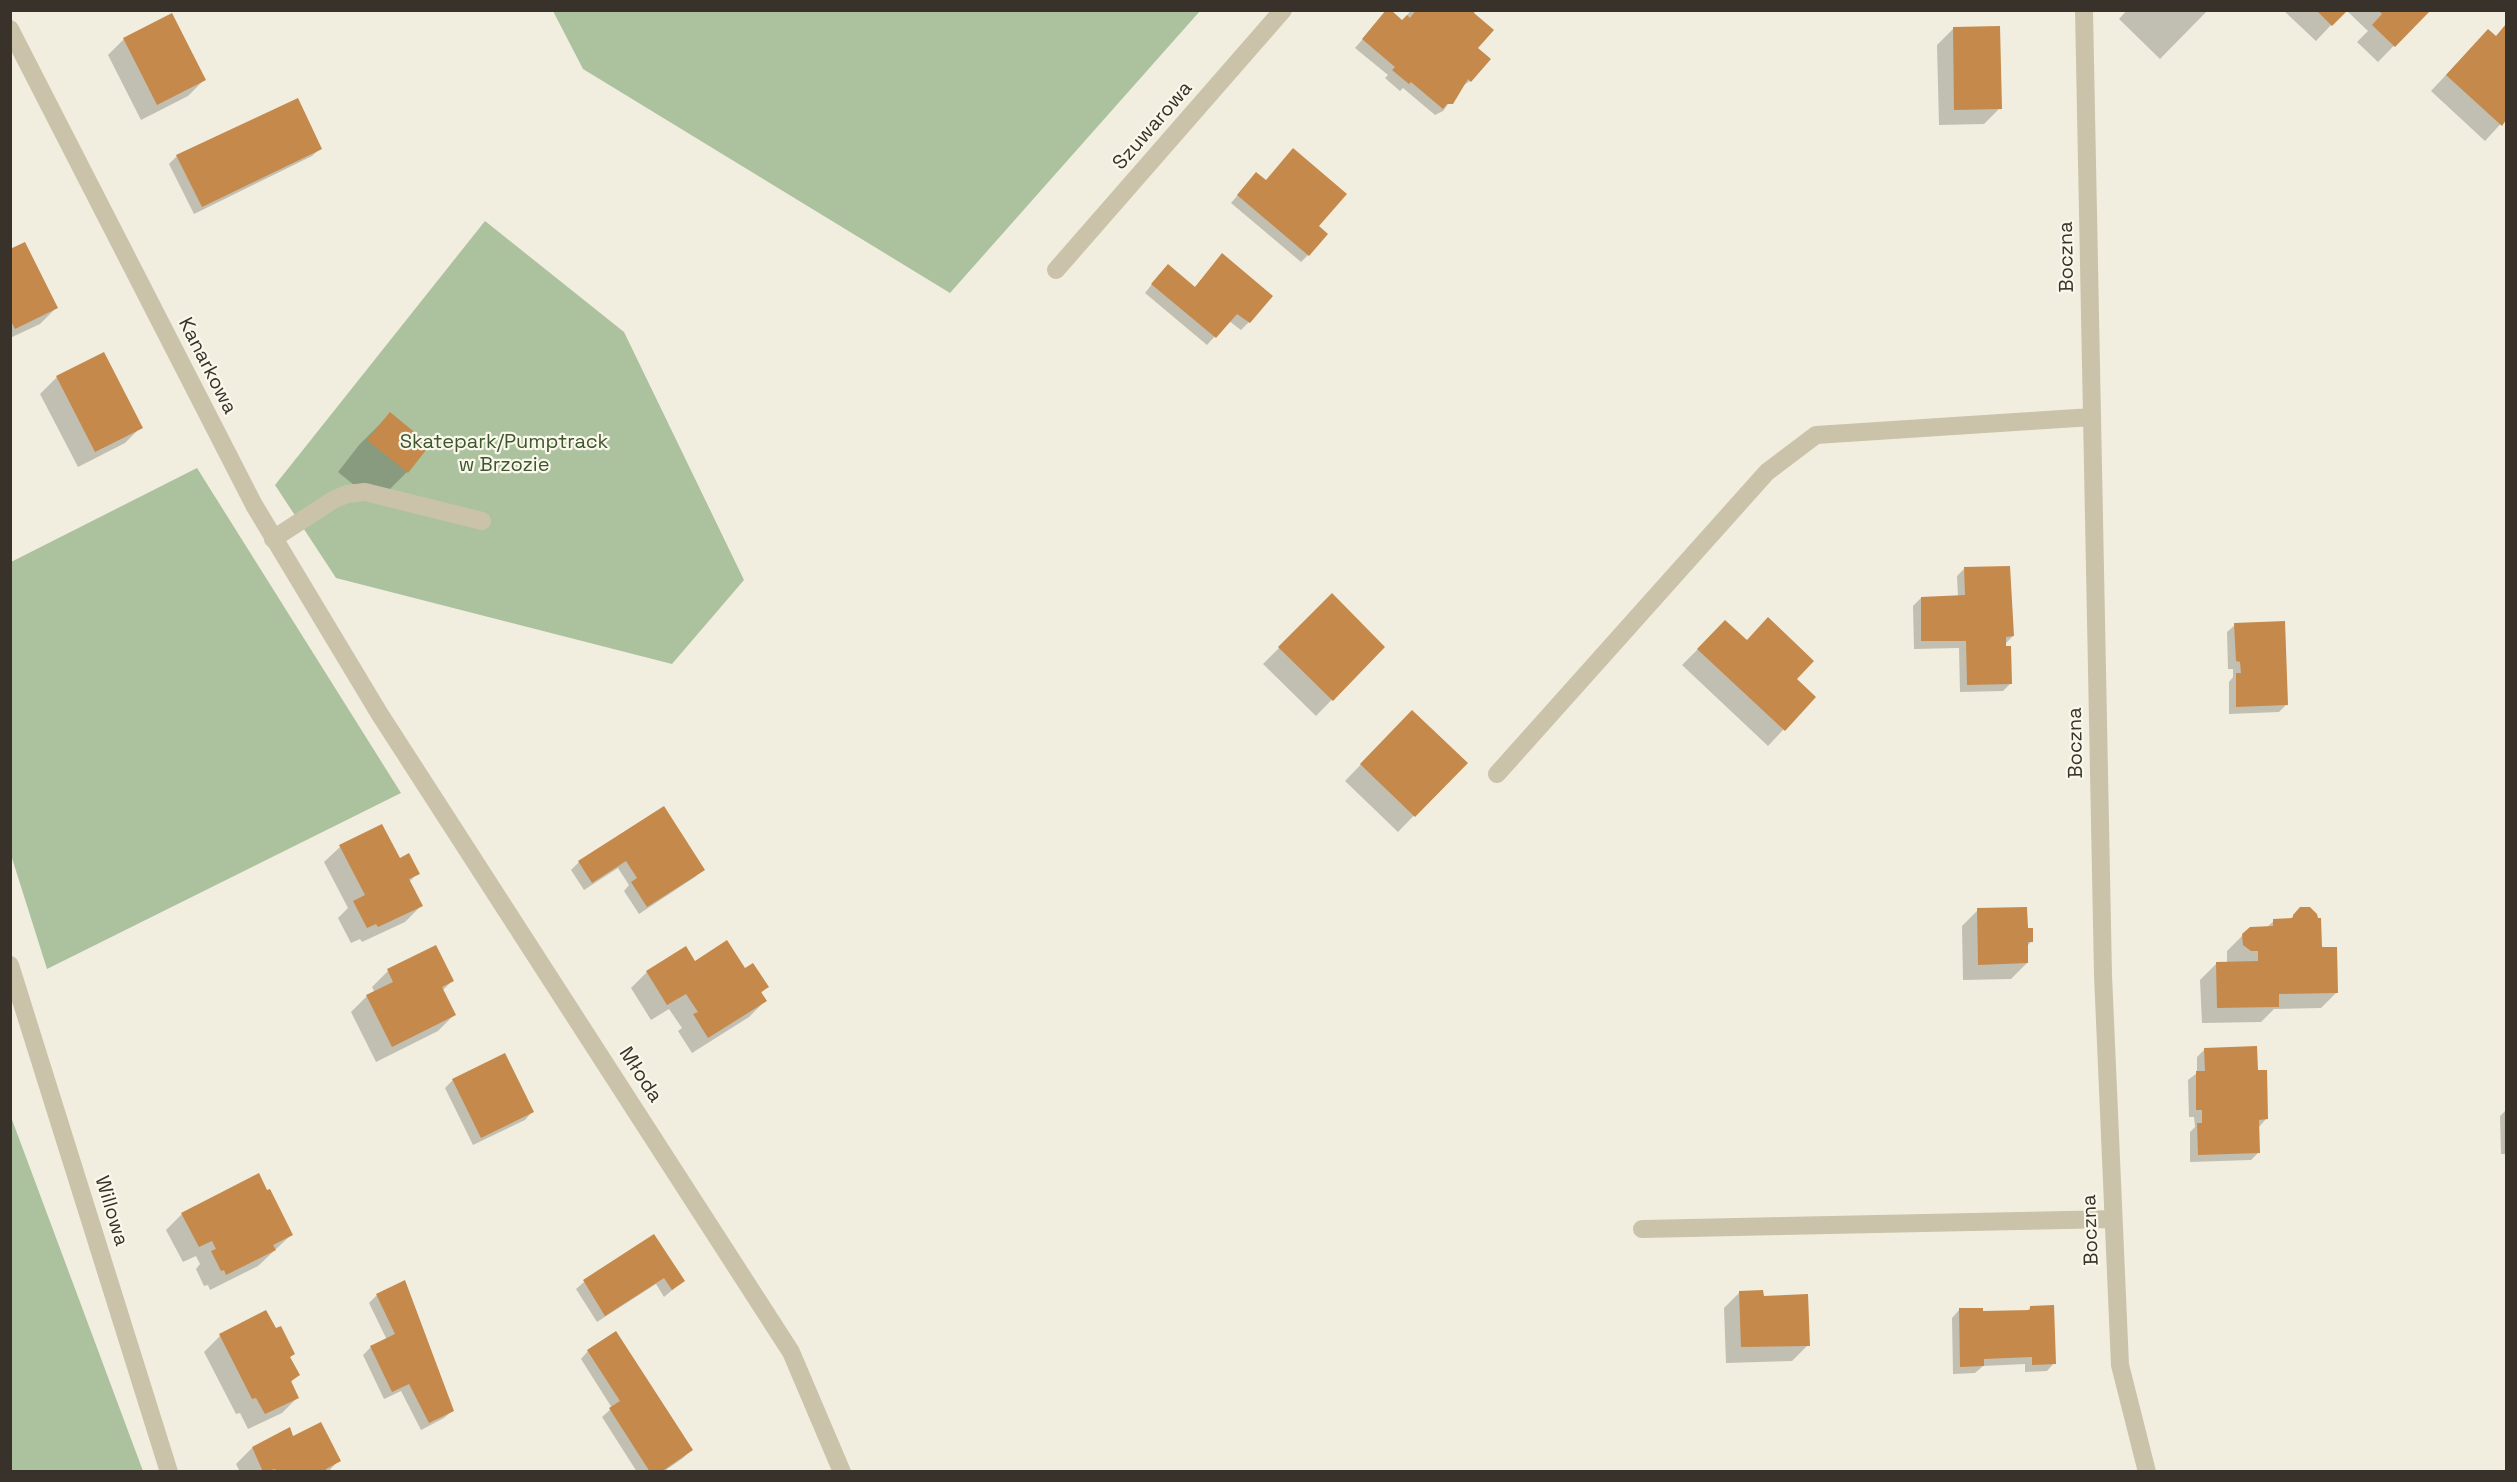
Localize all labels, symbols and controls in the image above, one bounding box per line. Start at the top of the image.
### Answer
street label: Szuwarowa [1108,77,1198,175]
street label: Boczna [2054,221,2080,293]
street label: Kanarkowa [173,314,241,418]
park label: Skatepark/Pumptrack w Brzozie [400,431,608,478]
street label: Boczna [2063,707,2089,779]
street label: Młoda [613,1043,667,1107]
street label: Willowa [89,1173,133,1249]
street label: Boczna [2078,1194,2104,1266]

